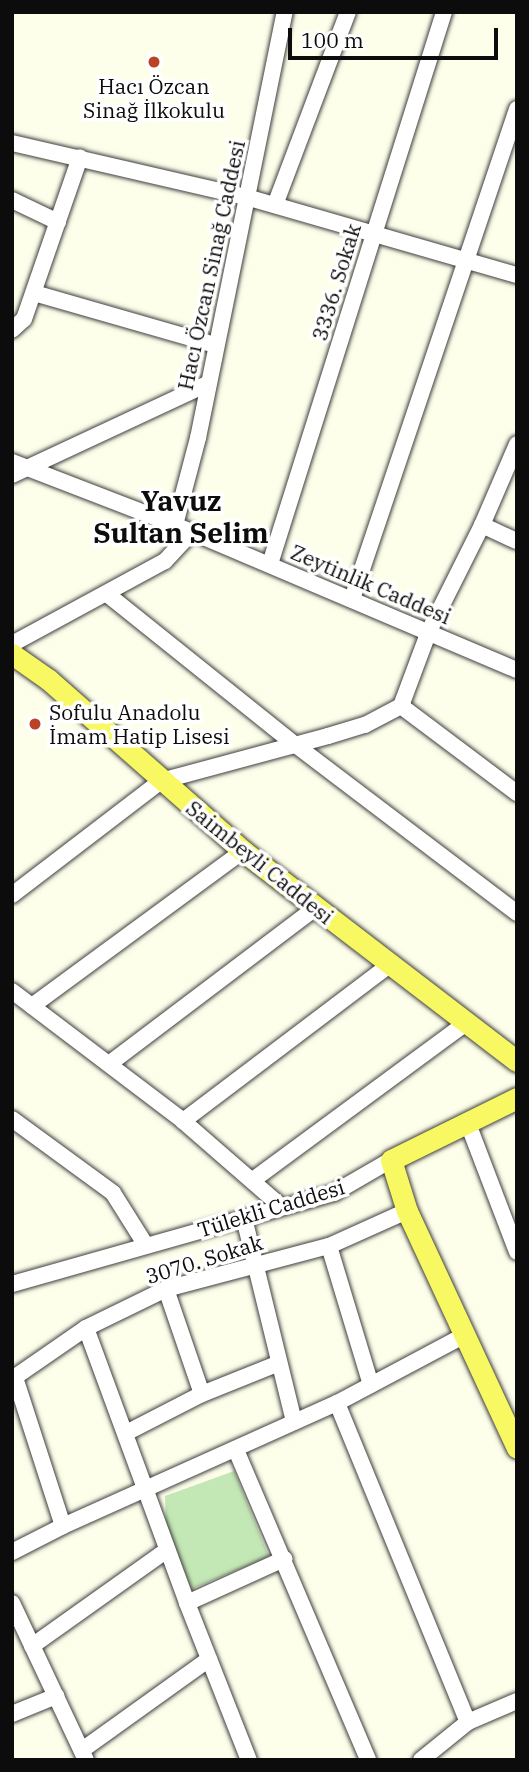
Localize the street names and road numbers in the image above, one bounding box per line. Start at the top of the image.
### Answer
street label: Hacı Özcan Sinağ Caddesi [172,138,250,392]
street label: 3336. Sokak [306,220,366,344]
street label: Zeytinlik Caddesi [287,539,455,629]
street label: Saimbeyli Caddesi [181,795,339,929]
street label: Tülekli Caddesi [194,1174,348,1242]
street label: 3070. Sokak [142,1229,266,1289]

